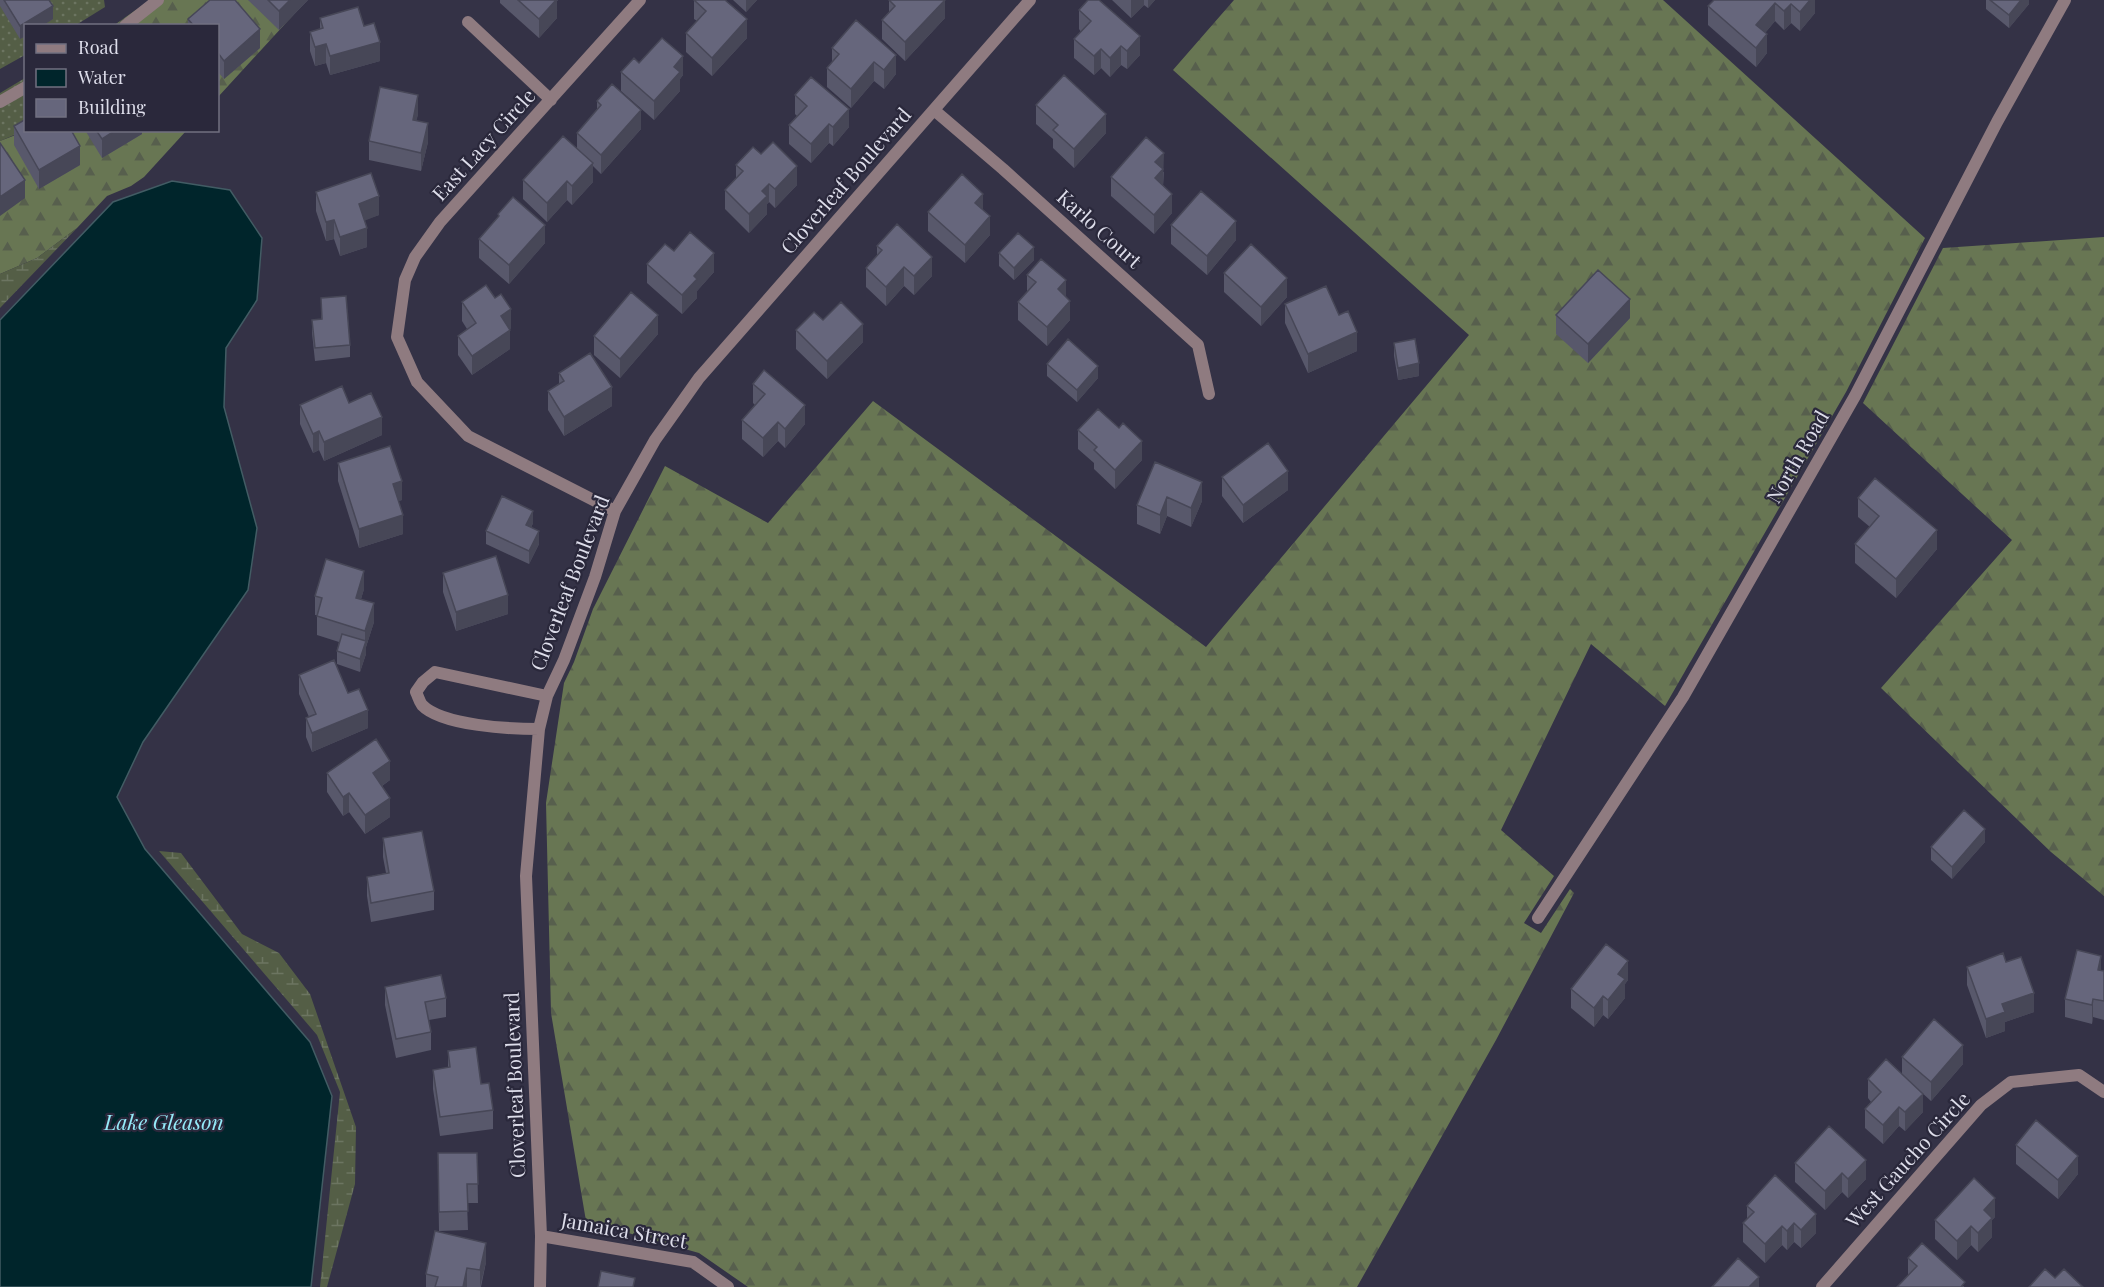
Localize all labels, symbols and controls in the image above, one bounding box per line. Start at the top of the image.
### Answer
legend [24,24,219,132]
text: Road [78,35,119,59]
text: Water [77,65,126,89]
street label: East Lacy Circle [425,82,541,206]
text: Building [78,95,146,119]
street label: Cloverleaf Boulevard [774,101,916,259]
street label: Karlo Court [1052,183,1149,274]
street label: North Road [1759,405,1834,508]
street label: Cloverleaf Boulevard [523,491,615,674]
street label: Cloverleaf Boulevard [497,991,530,1178]
street label: West Gaucho Circle [1838,1085,1975,1233]
water label: Lake Gleason [103,1107,224,1135]
street label: Jamaica Street [558,1205,690,1254]

